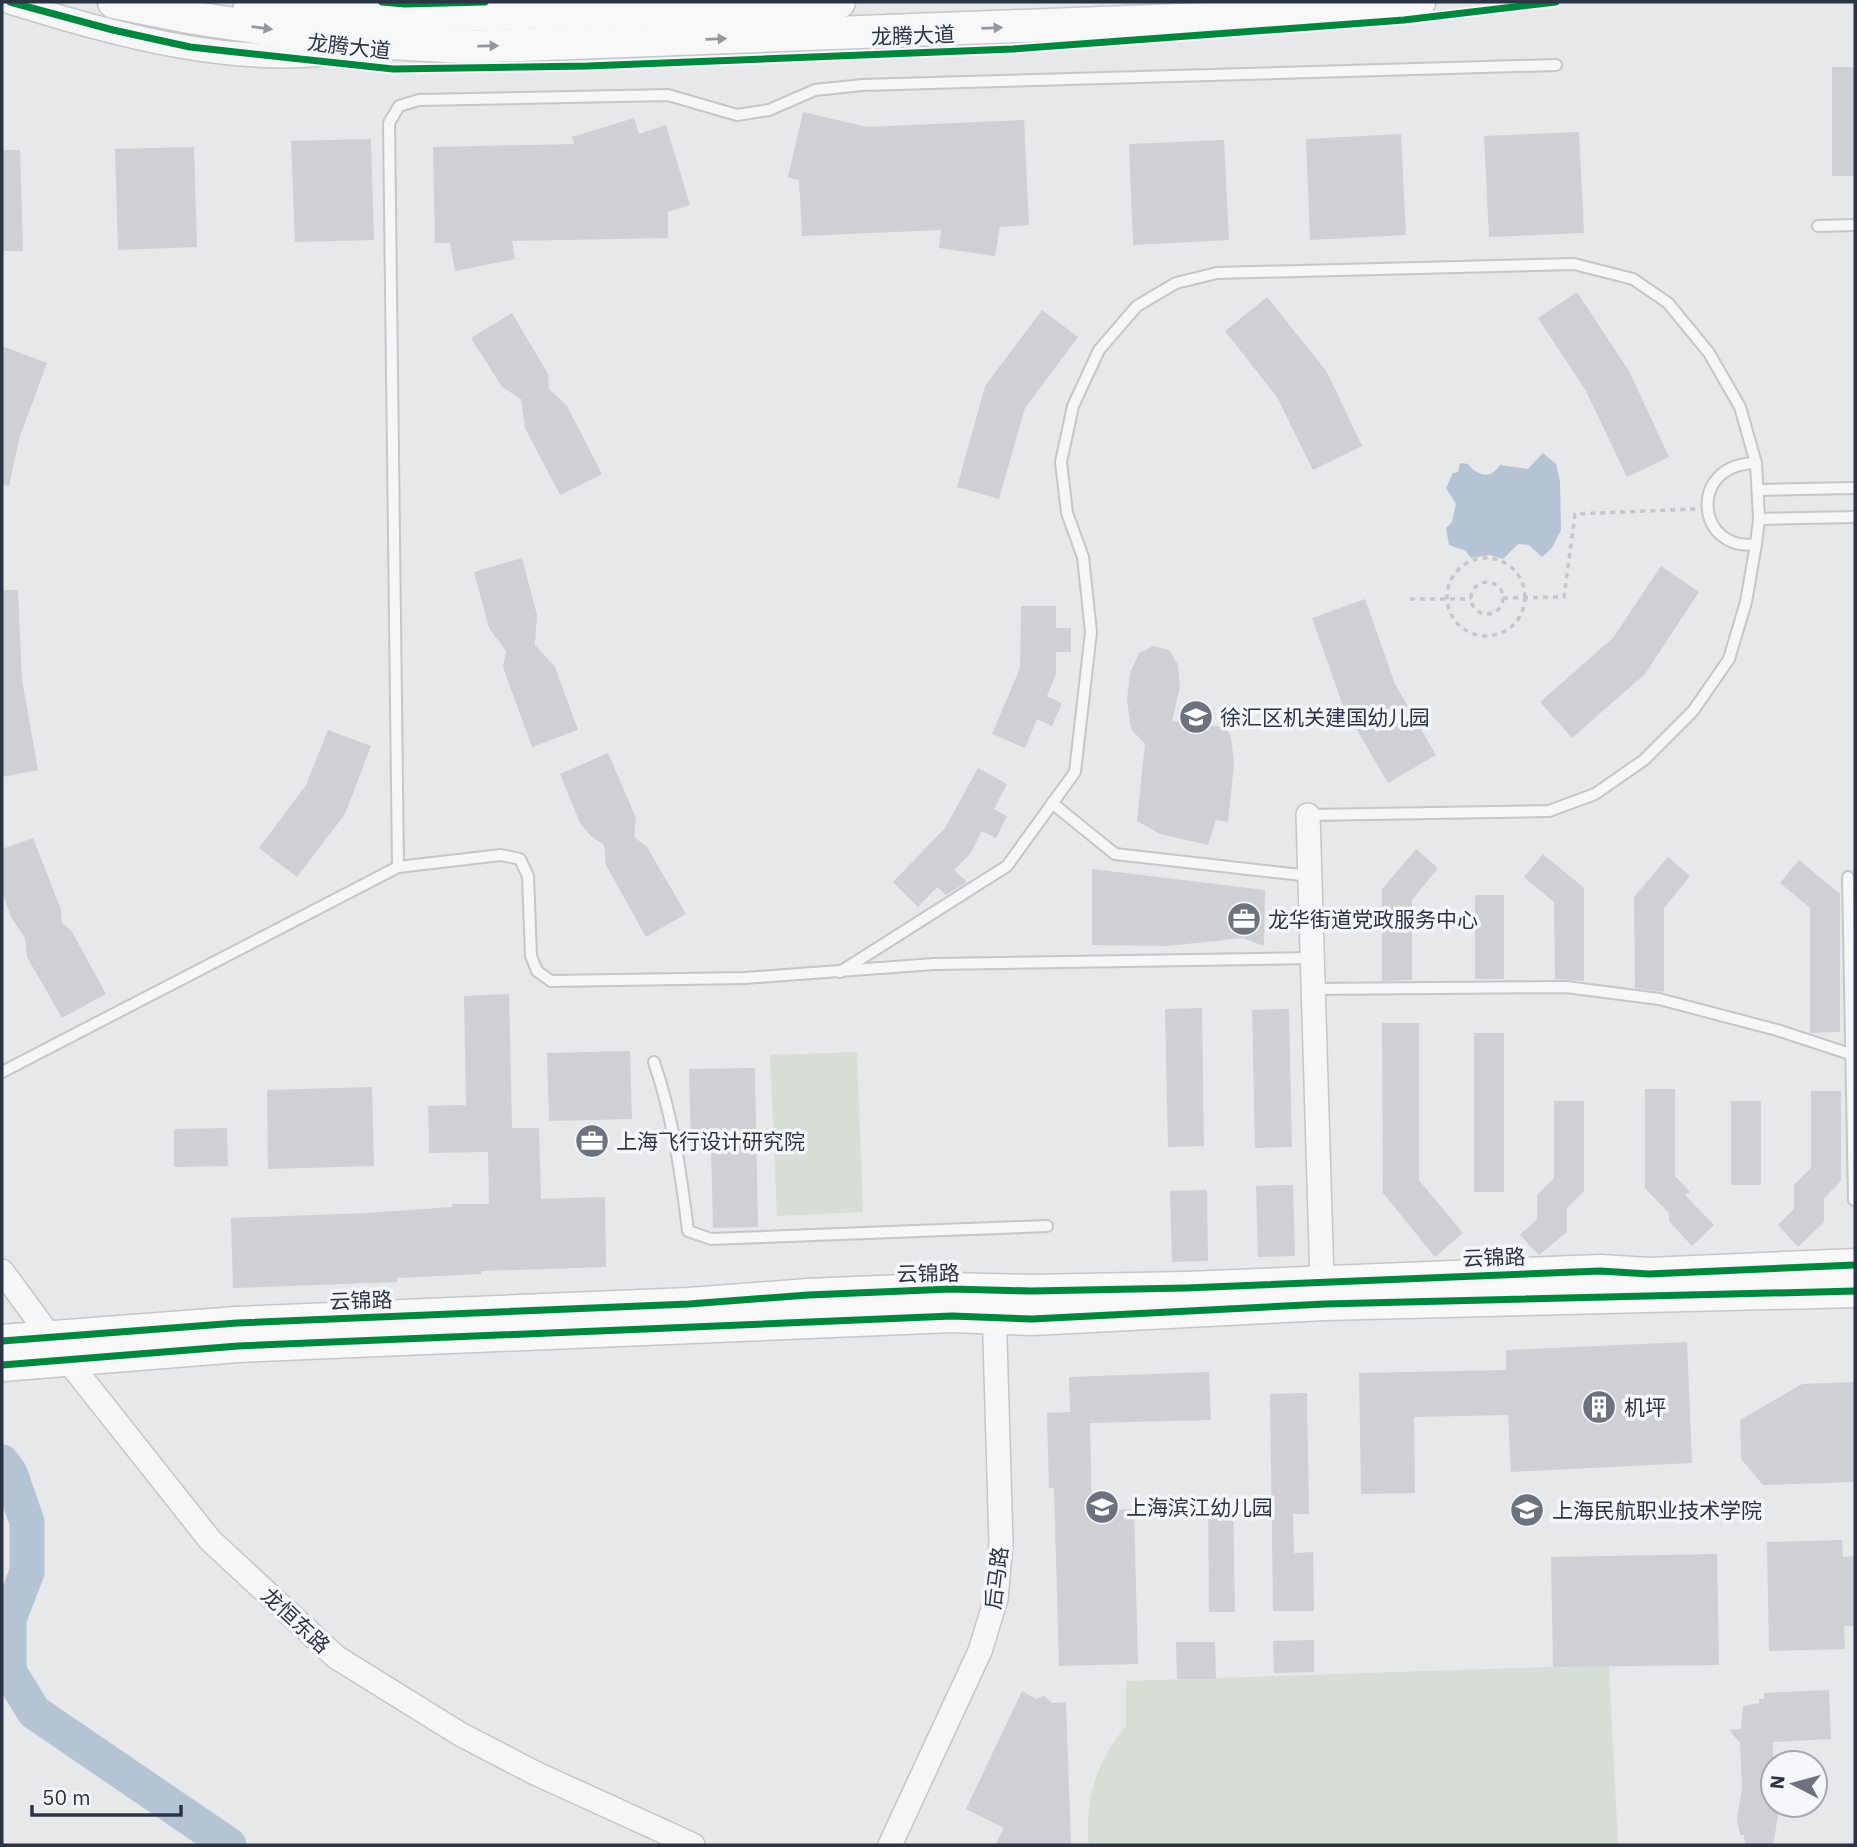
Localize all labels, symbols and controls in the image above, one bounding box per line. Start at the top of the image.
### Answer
street label: 龙腾大道 [871,20,955,50]
one-way arrow [981,22,1003,33]
one-way arrow [251,23,273,34]
street label: 龙腾大道 [306,28,392,64]
one-way arrow [705,33,727,44]
one-way arrow [477,40,499,52]
school or university icon: 徐汇区机关建国幼儿园 [1177,698,1215,736]
place label: 徐汇区机关建国幼儿园 [1220,703,1430,731]
office icon: 龙华街道党政服务中心 [1225,900,1263,938]
place label: 龙华街道党政服务中心 [1268,905,1478,933]
office icon: 上海飞行设计研究院 [573,1122,611,1160]
place label: 上海飞行设计研究院 [616,1127,805,1155]
street label: 云锦路 [1462,1242,1526,1272]
street label: 云锦路 [896,1258,960,1288]
street label: 云锦路 [329,1285,393,1315]
building icon: 机坪 [1580,1388,1618,1426]
place label: 机坪 [1624,1393,1666,1421]
school or university icon: 上海滨江幼儿园 [1083,1488,1121,1526]
school or university icon: 上海民航职业技术学院 [1508,1491,1546,1529]
place label: 上海滨江幼儿园 [1126,1493,1273,1521]
place label: 上海民航职业技术学院 [1552,1496,1762,1524]
street label: 后马路 [978,1545,1014,1611]
street label: 龙恒东路 [256,1581,336,1659]
north arrow [1759,1749,1829,1819]
scale bar [32,1773,180,1817]
text: N [1764,1774,1790,1790]
text: 50 m [42,1783,91,1811]

